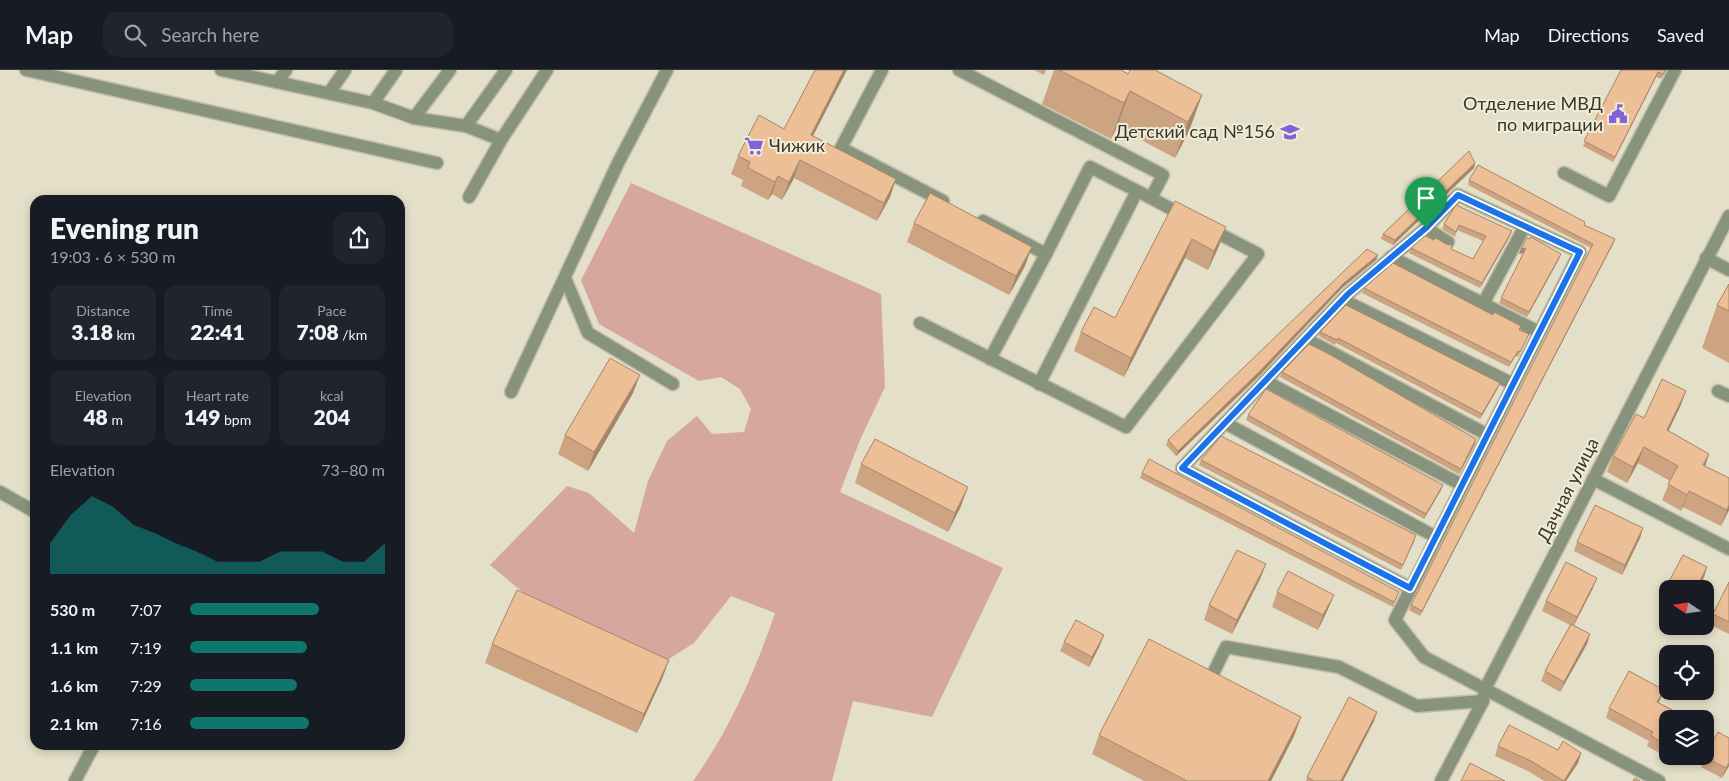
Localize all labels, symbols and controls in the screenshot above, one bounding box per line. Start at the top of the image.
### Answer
search box [103,12,453,57]
text: Map [25,20,73,49]
icon: search [121,21,149,49]
text: Search here [161,23,259,46]
text: Map [1484,24,1520,46]
text: Directions [1548,24,1629,46]
text: Saved [1657,24,1704,46]
place label: Отделение МВД по миграции [1463,92,1603,135]
public building icon: Отделение МВД по миграции [1607,103,1629,125]
place label: Детский сад №156 [1115,120,1275,142]
school or university icon: Детский сад №156 [1279,121,1301,143]
place label: Чижик [769,134,826,156]
supermarket icon: Чижик [743,135,765,157]
pin [1405,177,1447,228]
icon: arrive [1412,184,1440,212]
text: Evening run [50,211,199,245]
button: share [333,212,385,264]
text: 19:03 · 6 × 530 m [50,247,175,266]
text: Distance [76,302,130,319]
text: Time [202,302,233,319]
text: Pace [317,302,346,319]
text: 3.18 [71,319,113,344]
text: 22:41 [190,319,245,344]
text: 7:08 [297,319,339,344]
text: km [113,326,135,343]
text: /km [339,326,367,343]
text: Elevation [75,387,132,404]
text: Heart rate [186,387,249,404]
text: kcal [320,387,344,404]
text: 48 [83,404,108,429]
text: 149 [184,404,220,429]
text: 204 [314,404,350,429]
text: m [108,411,123,428]
text: bpm [220,411,251,428]
street label: Дачная улица [1531,434,1603,545]
text: Elevation [50,460,115,479]
text: 73–80 m [321,460,385,479]
north arrow [1659,580,1714,635]
map controls [1659,580,1714,765]
text: 530 m [50,600,95,619]
text: 7:07 [130,600,162,619]
text: 1.1 km [50,638,98,657]
text: 7:19 [130,638,162,657]
button: locate [1659,645,1714,700]
text: 1.6 km [50,676,98,695]
text: 7:29 [130,676,162,695]
button: layers [1659,710,1714,765]
text: 2.1 km [50,714,98,733]
text: 7:16 [130,714,162,733]

